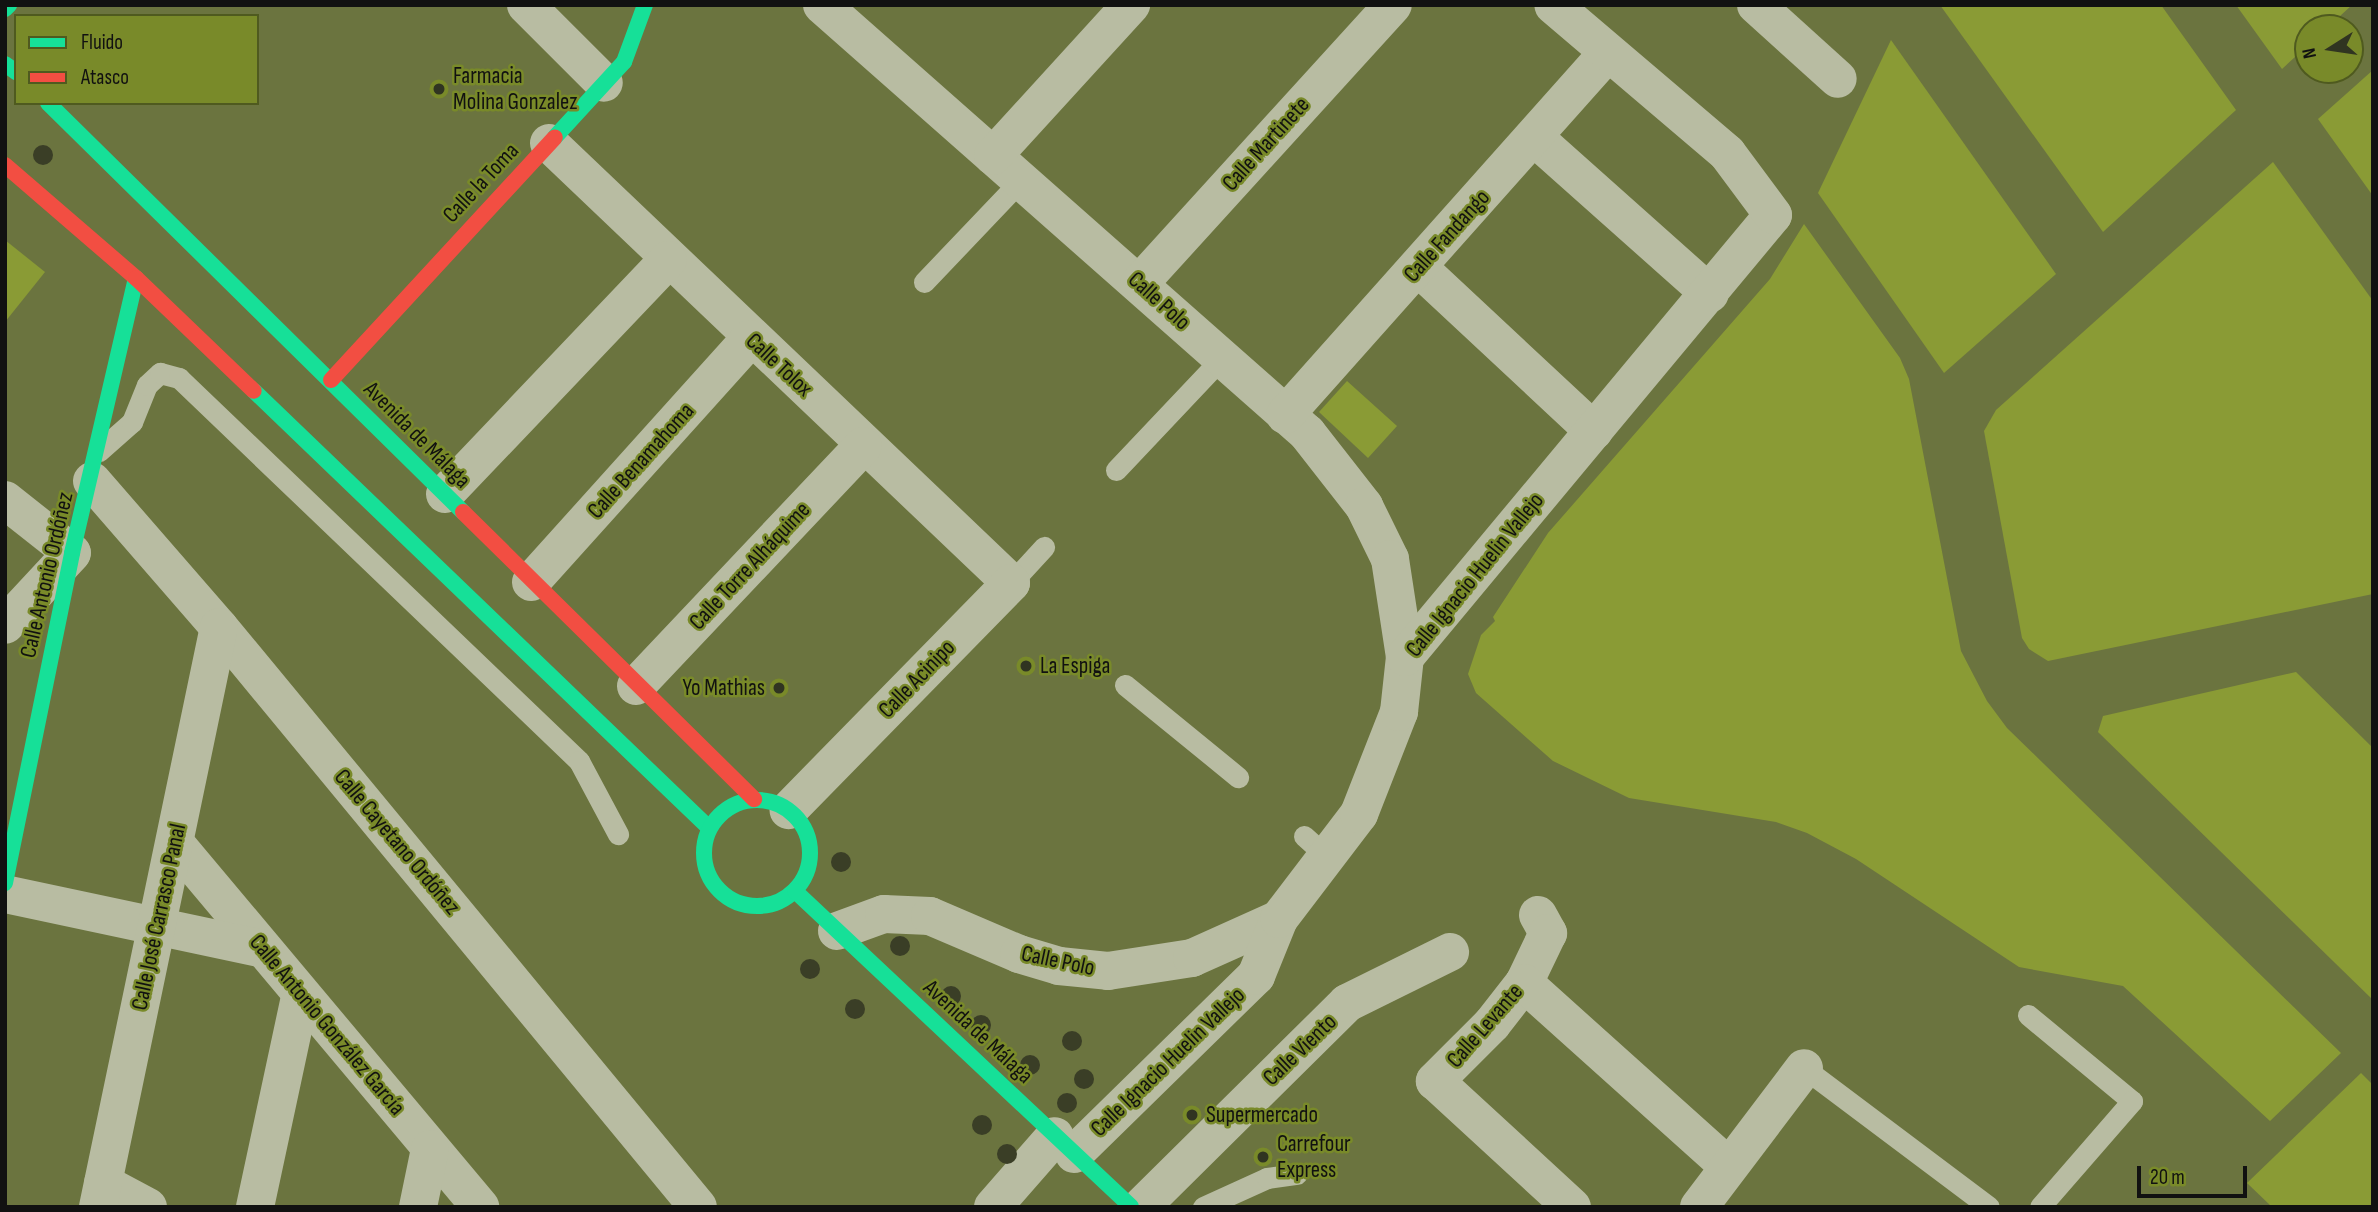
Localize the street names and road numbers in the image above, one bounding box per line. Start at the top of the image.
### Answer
street label: Calle Martinete [1217,91,1315,197]
street label: Calle la Toma [437,137,525,229]
street label: Calle Fandango [1398,184,1496,288]
street label: Calle Polo [1122,266,1196,336]
street label: Calle Tolox [740,327,818,403]
street label: Avenida de Málaga [358,376,476,494]
street label: Calle Benamahoma [582,398,700,524]
street label: Calle Ignacio Huelin Vallejo [1400,487,1550,663]
street label: Calle Antonio Ordóñez [15,490,79,660]
street label: Calle Torre Alháquime [684,496,816,636]
street label: Calle Acinipo [873,634,961,724]
street label: Calle Cayetano Ordóñez [328,764,466,920]
street label: Calle José Carrasco Panal [126,821,192,1013]
street label: Calle Antonio González García [243,929,411,1121]
street label: Calle Polo [1019,940,1097,982]
street label: Avenida de Málaga [918,974,1038,1090]
street label: Calle Levante [1441,978,1529,1074]
street label: Calle Ignacio Huelin Vallejo [1085,981,1251,1143]
street label: Calle Viento [1258,1008,1342,1092]

